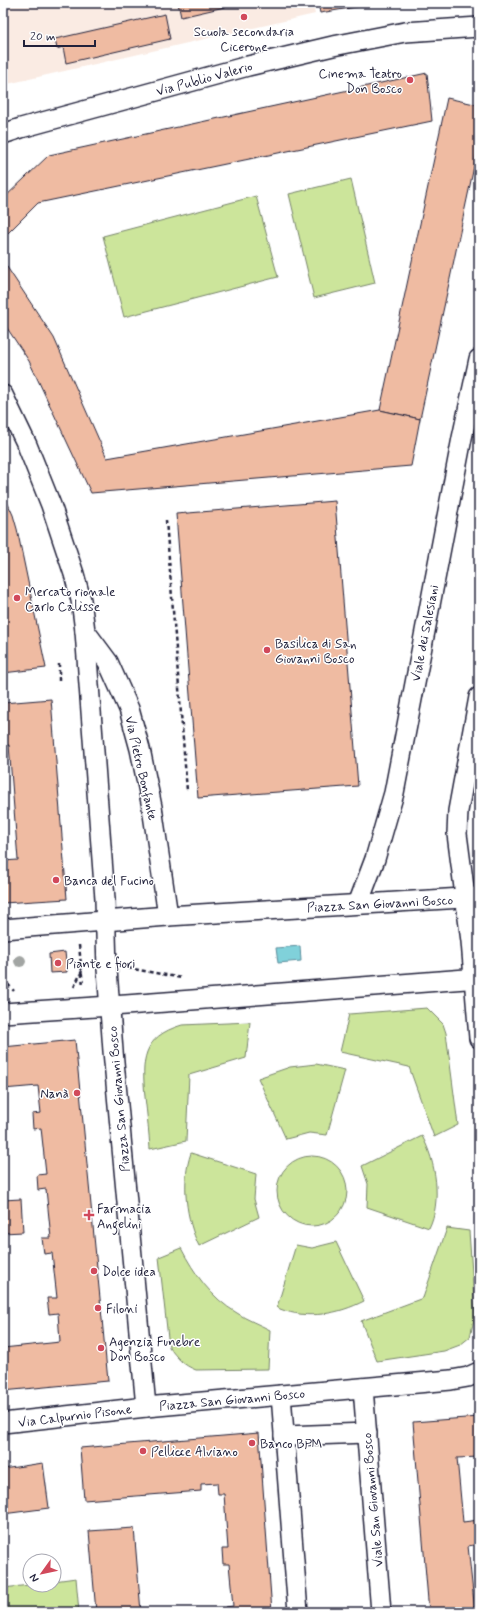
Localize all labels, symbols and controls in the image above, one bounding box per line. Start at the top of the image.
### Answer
marker: Scuola secondaria Cicerone [239,12,249,22]
scale bar [24,22,95,48]
place label: Scuola secondaria Cicerone [194,24,294,56]
text: 20 m [30,29,56,45]
street label: Via Publio Valerio [154,58,254,100]
place label: Cinema Teatro Don Bosco [319,66,402,98]
marker: Cinema Teatro Don Bosco [405,75,415,85]
place label: Mercato rionale Carlo Calisse [25,584,116,616]
street label: Viale dei Salesiani [408,584,443,683]
marker: Mercato rionale Carlo Calisse [12,593,22,603]
place label: Basilica di San Giovanni Bosco [275,636,356,668]
marker: Basilica di San Giovanni Bosco [262,645,272,655]
street label: Via Pietro Bonfante [120,715,161,822]
place label: Banca del Fucino [64,873,154,890]
marker: Banca del Fucino [51,875,61,885]
street label: Piazza San Giovanni Bosco [307,892,454,917]
place label: Piante e fiori [66,956,135,973]
marker: Piante e fiori [53,958,63,968]
street label: Piazza San Giovanni Bosco [105,1025,134,1172]
place label: Nanà [40,1086,69,1103]
marker: Nanà [72,1088,82,1098]
place label: Farmacia Angelini [97,1201,152,1235]
marker: Farmacia Angelini [84,1210,94,1220]
place label: Dolce idea [102,1264,156,1281]
marker: Dolce idea [89,1266,99,1276]
place label: Filoni [106,1301,137,1318]
marker: Filoni [93,1303,103,1313]
place label: Agenzia Funebre Don Bosco [109,1334,200,1366]
marker: Agenzia Funebre Don Bosco [96,1343,106,1353]
street label: Piazza San Giovanni Bosco [159,1386,306,1415]
street label: Via Calpurnio Pisone [17,1401,133,1432]
street label: Viale San Giovanni Bosco [359,1432,388,1568]
place label: Banco BPM [260,1436,322,1453]
marker: Banco BPM [247,1438,257,1448]
place label: Pellicce Alviano [151,1444,238,1461]
marker: Pellicce Alviano [138,1446,148,1456]
north arrow [22,1553,62,1593]
text: N [27,1571,42,1585]

